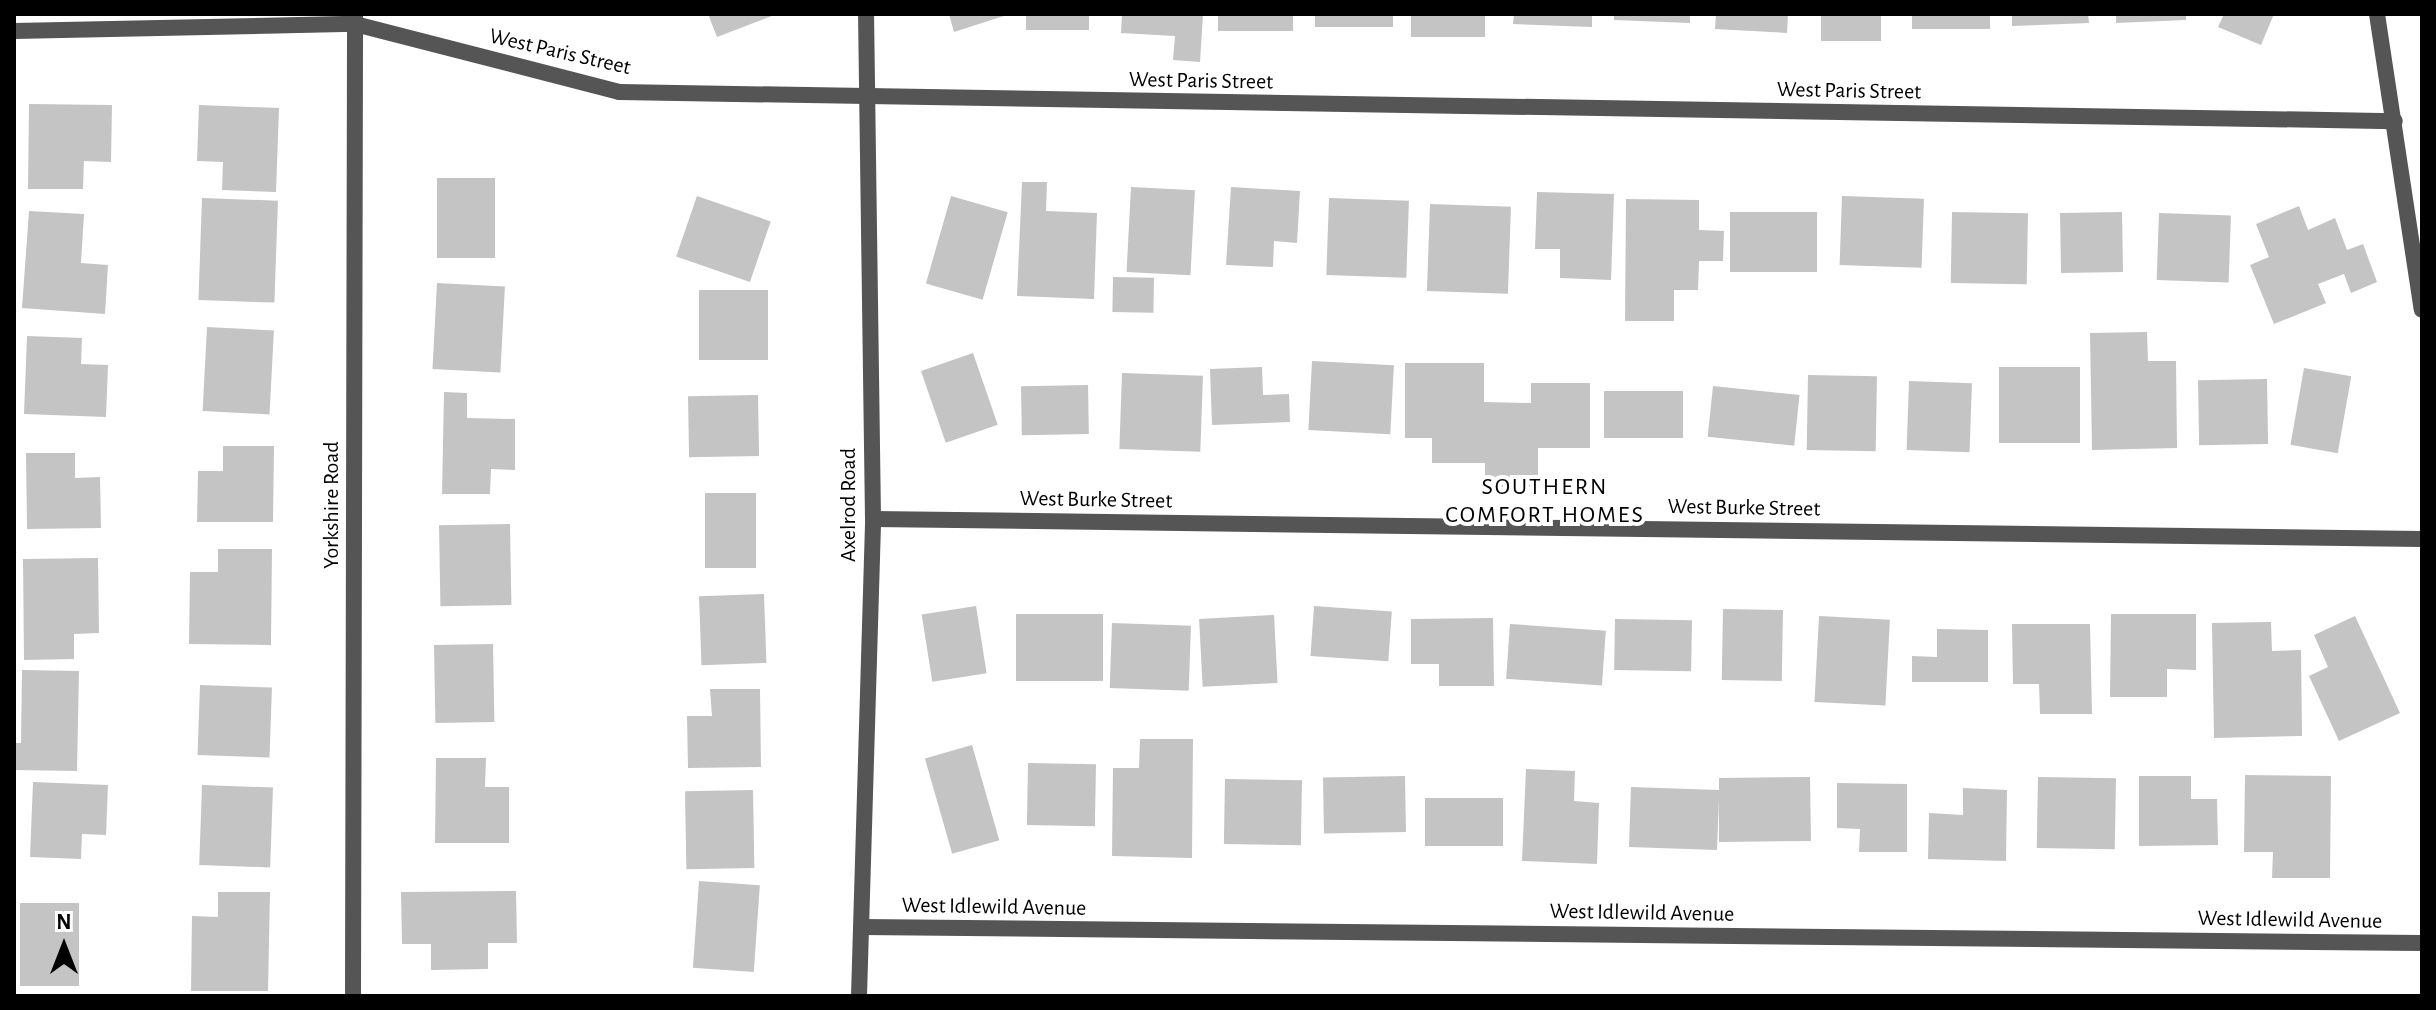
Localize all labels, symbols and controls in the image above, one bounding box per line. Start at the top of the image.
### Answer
street label: West Paris Street [487,23,633,81]
street label: West Paris Street [1129,67,1273,95]
street label: West Paris Street [1777,77,1921,105]
street label: Yorkshire Road [319,441,345,569]
street label: Axelrod Road [836,448,862,562]
district label: SOUTHERN COMFORT HOMES [1445,474,1645,530]
street label: West Burke Street [1019,485,1173,515]
street label: West Burke Street [1667,493,1821,523]
street label: West Idlewild Avenue [901,892,1087,922]
street label: West Idlewild Avenue [1549,898,1735,928]
street label: West Idlewild Avenue [2197,905,2383,935]
north arrow [24,906,104,986]
text: N [56,911,72,933]

